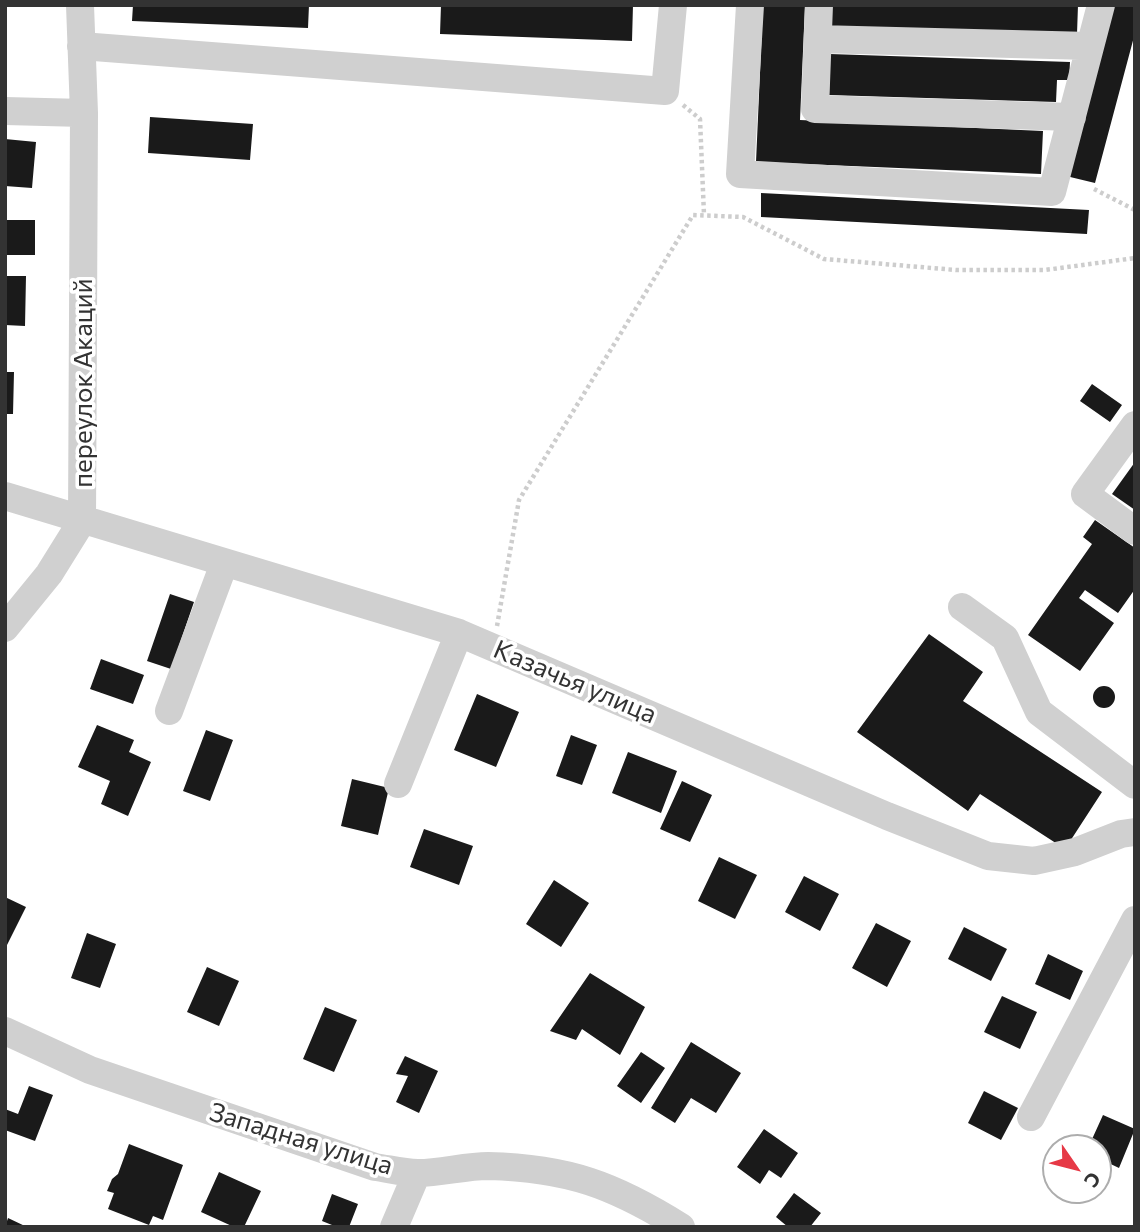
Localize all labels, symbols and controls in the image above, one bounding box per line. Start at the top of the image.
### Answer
street label: переулок Акаций [67,278,99,488]
street label: Казачья улица [489,634,661,730]
street label: Западная улица [206,1096,396,1182]
north arrow [1042,1134,1112,1204]
text: С [1080,1168,1106,1192]

